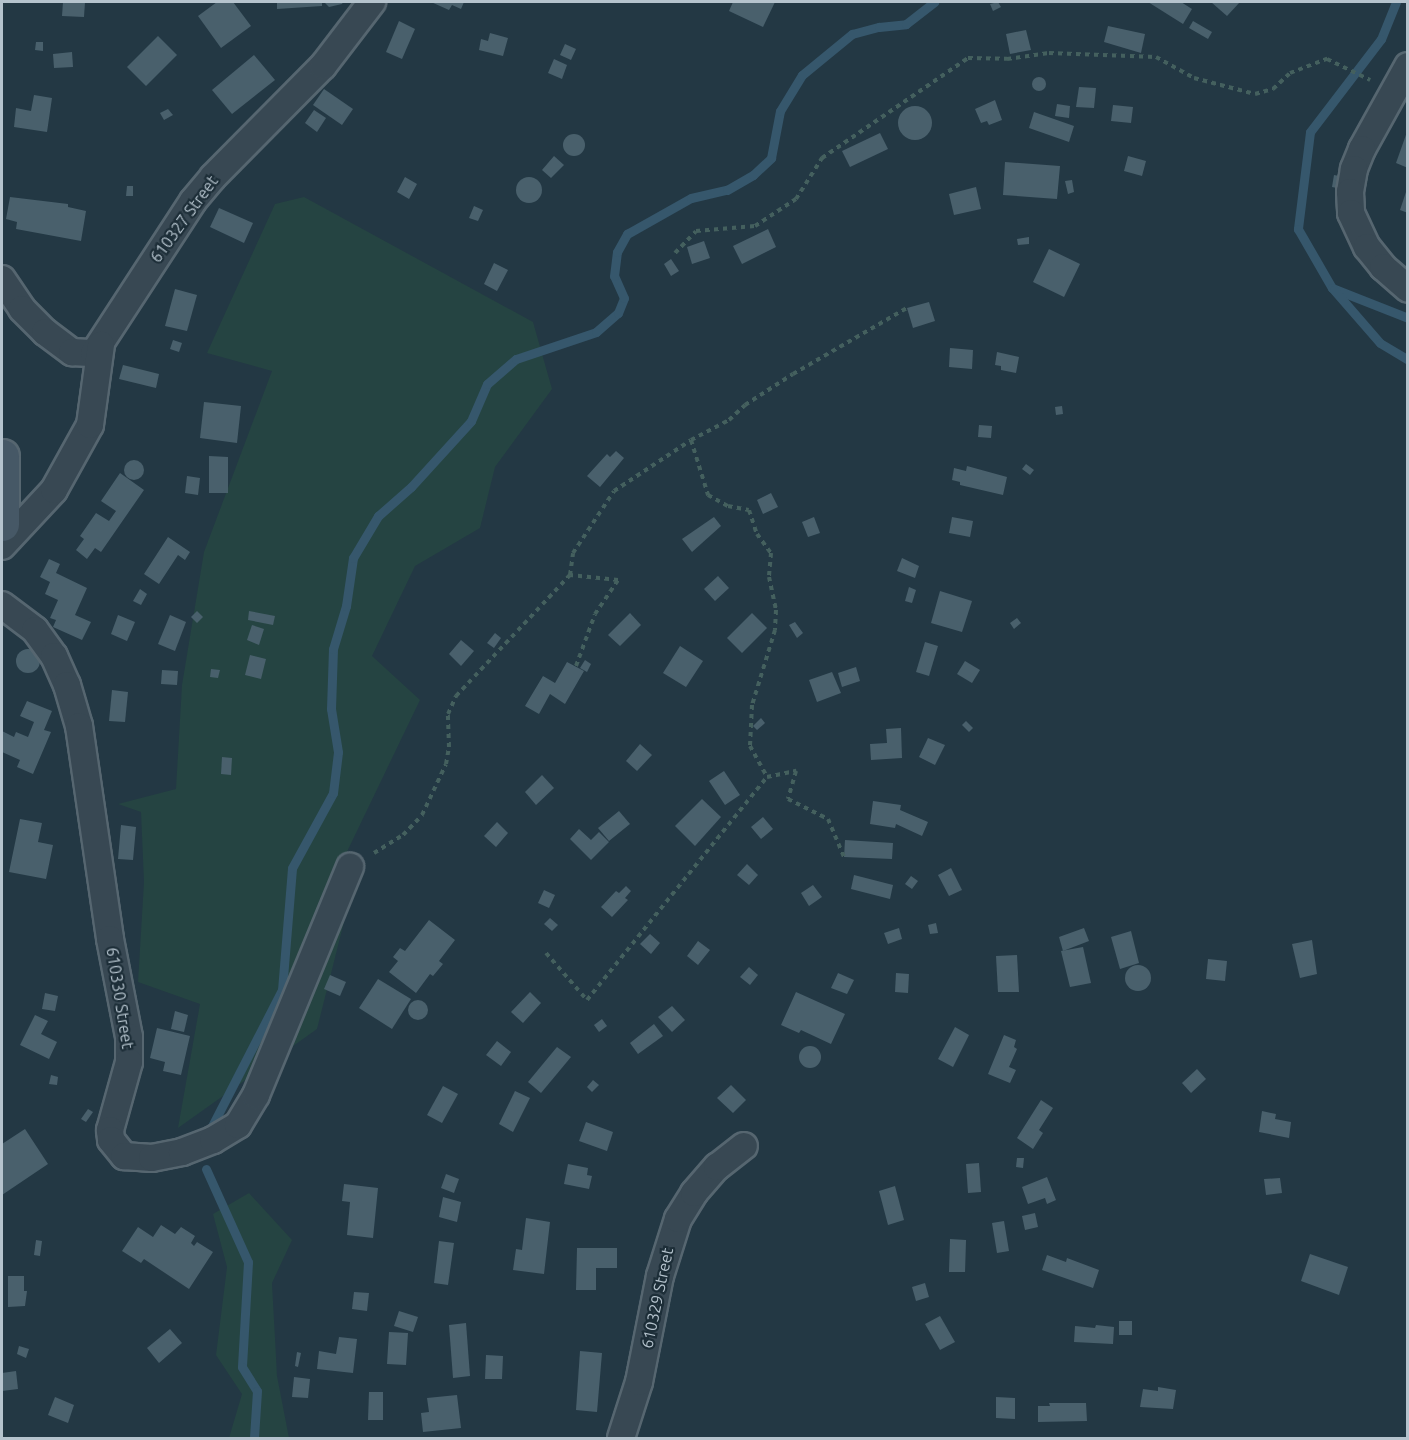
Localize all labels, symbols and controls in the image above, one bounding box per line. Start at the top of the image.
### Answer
street label: 610327 Street [146,172,222,266]
street label: 610330 Street [103,946,137,1050]
street label: 610329 Street [637,1246,677,1350]

